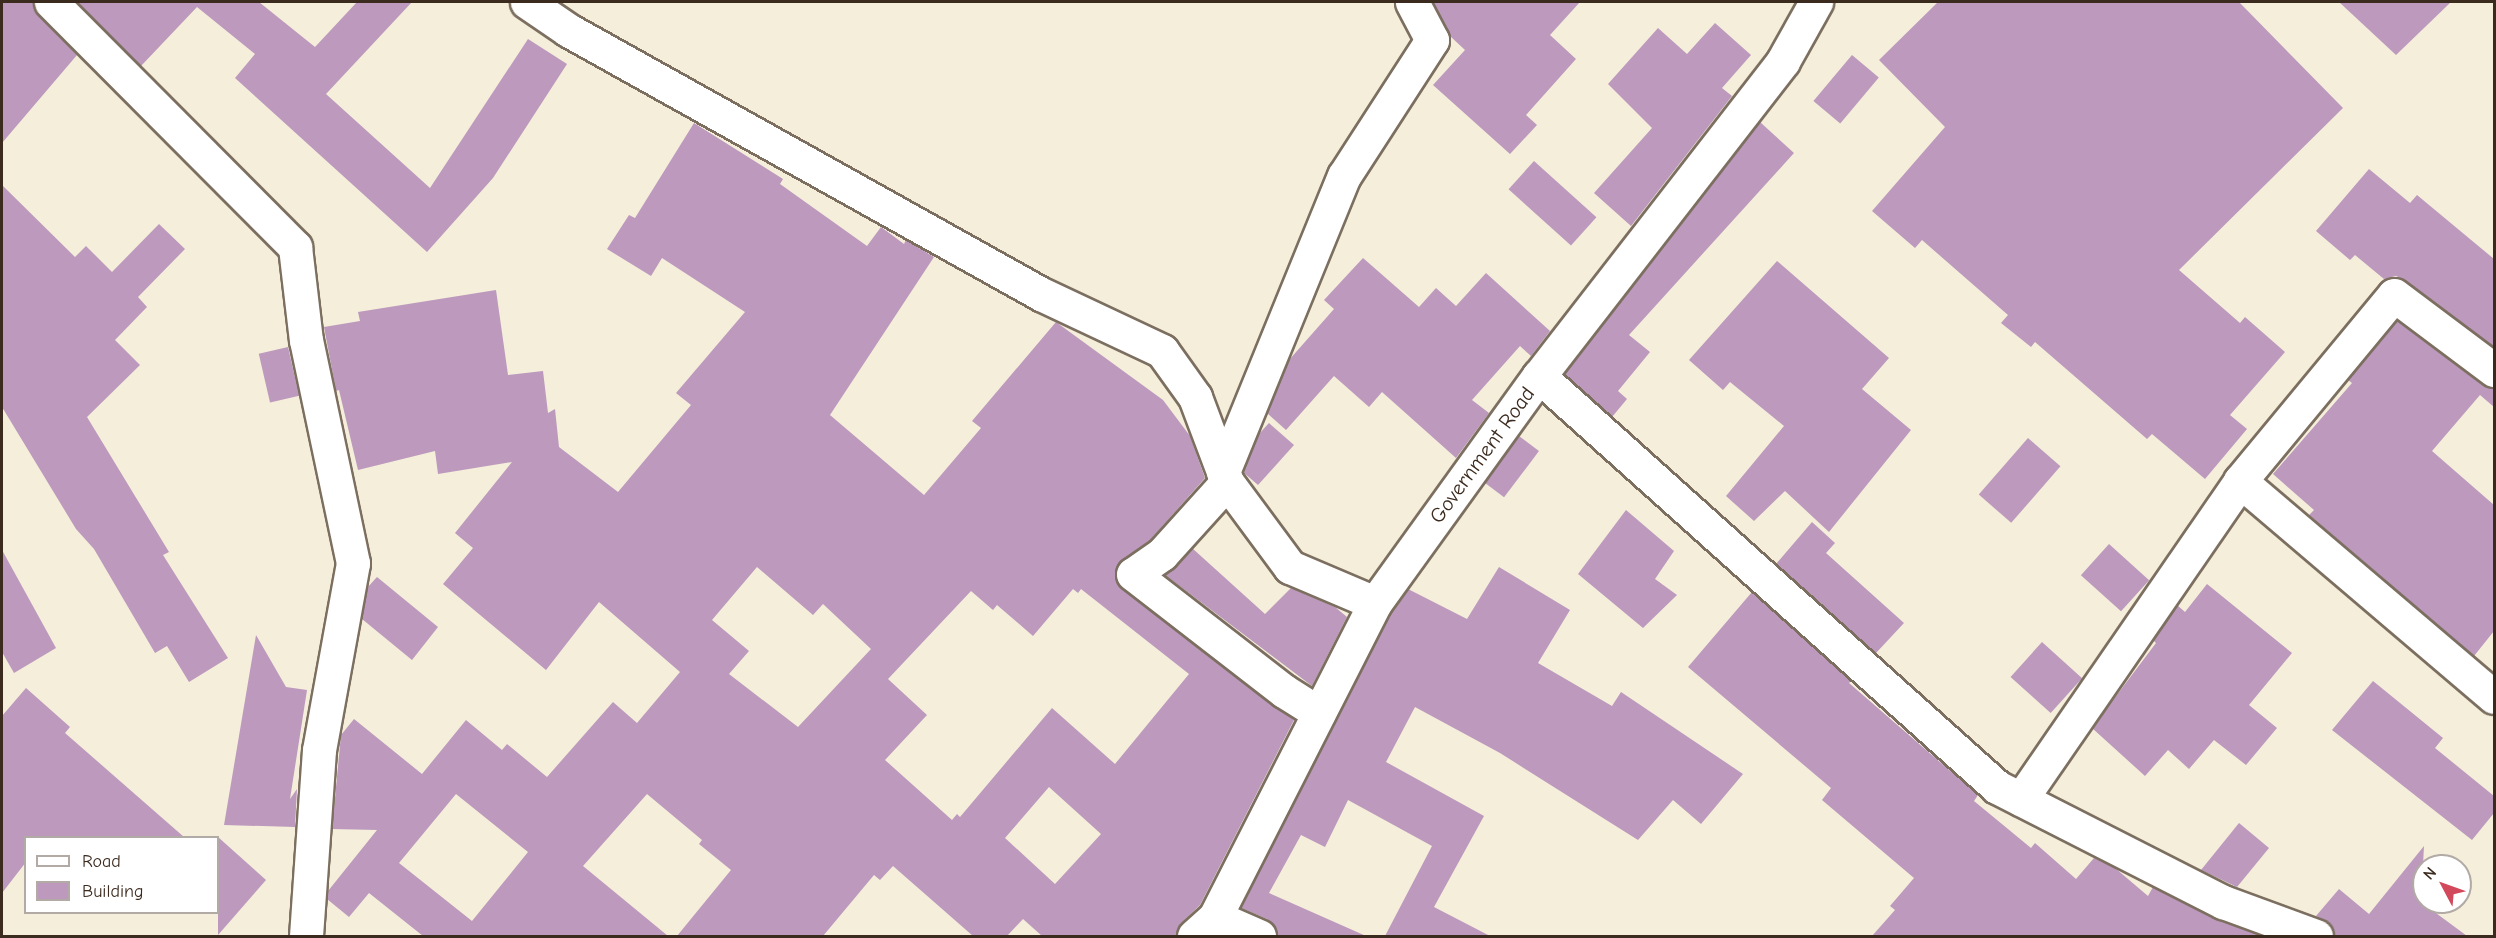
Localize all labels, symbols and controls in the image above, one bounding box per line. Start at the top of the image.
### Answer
street label: Government Road [1424,382,1540,528]
legend [24,836,219,914]
text: Road [82,851,121,872]
north arrow [2412,854,2472,914]
text: N [2420,864,2440,883]
text: Building [82,881,144,902]

